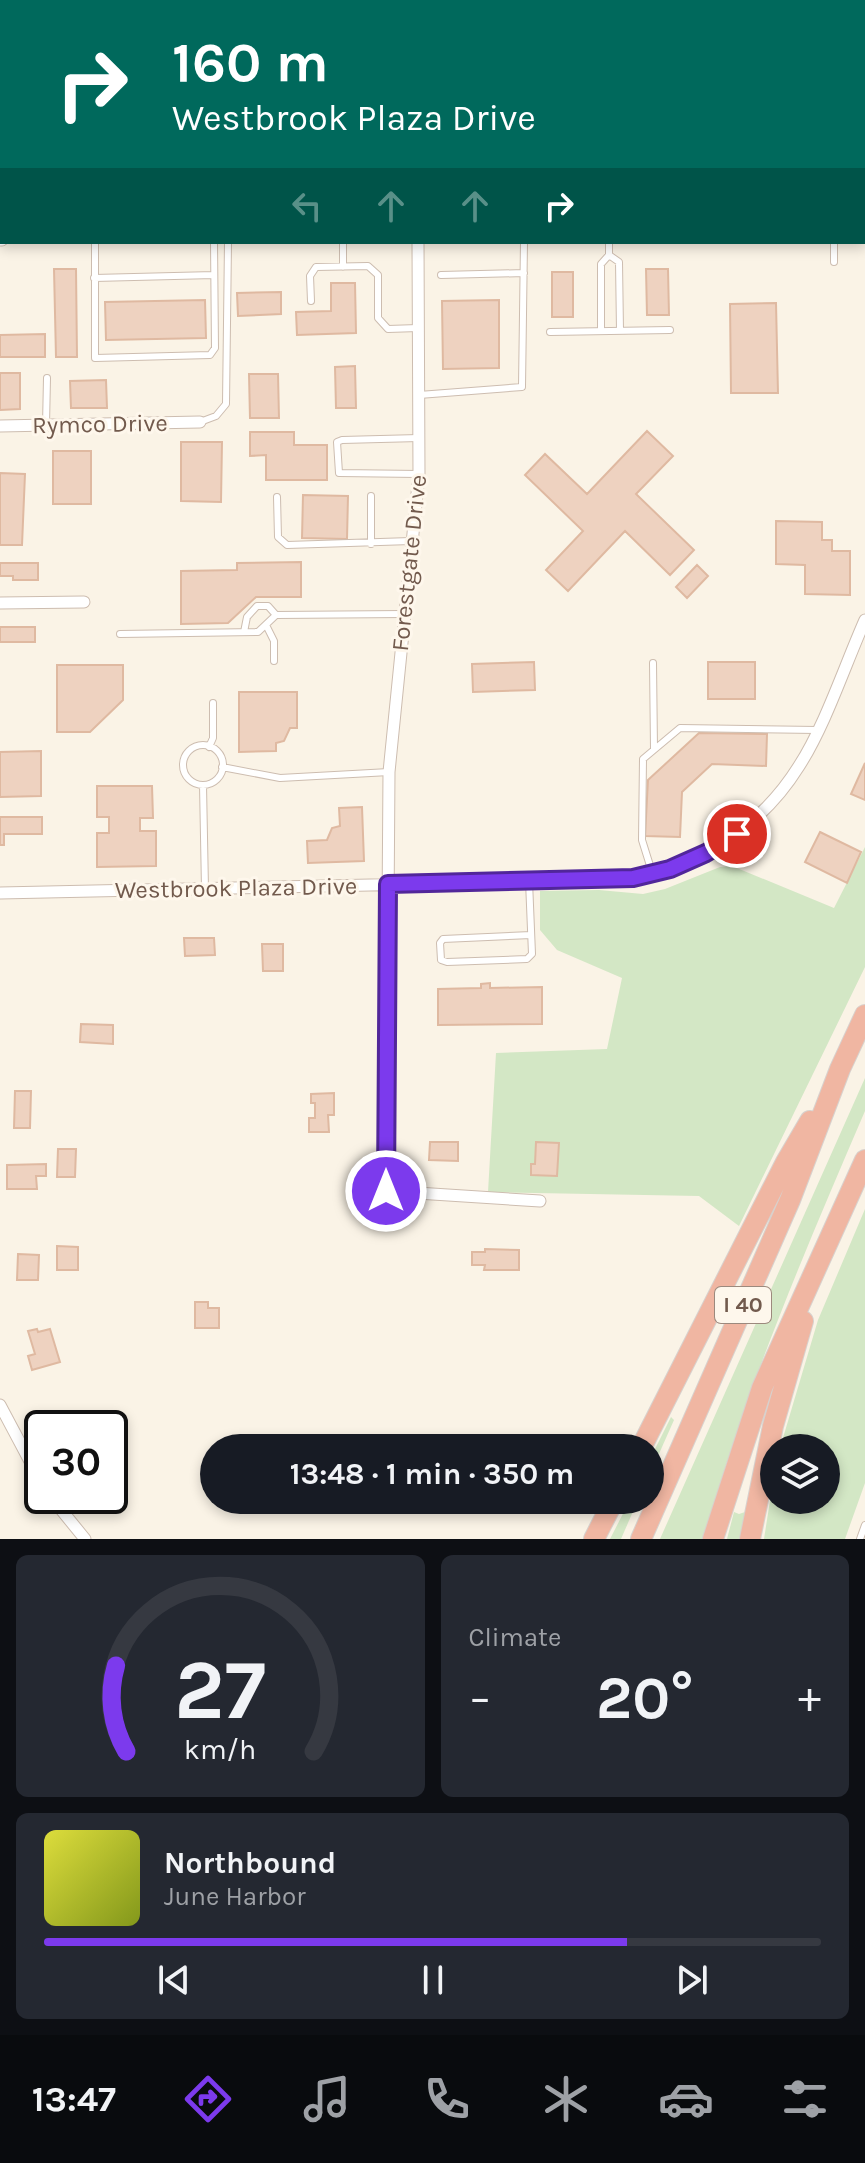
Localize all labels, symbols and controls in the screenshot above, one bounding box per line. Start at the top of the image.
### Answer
text: 160 m [172,30,329,95]
icon: right [40,32,144,136]
text: Westbrook Plaza Drive [172,97,536,139]
icon: left [285,184,329,228]
icon: ahead [369,184,413,228]
icon: ahead [453,184,497,228]
icon: right [537,184,581,228]
street label: Rymco Drive [32,409,168,439]
street label: Forestgate Drive [386,473,432,653]
pin [703,800,771,868]
icon: arrive [715,812,759,856]
street label: Westbrook Plaza Drive [114,872,358,904]
position arrow [344,1149,428,1233]
road number: I 40 [715,1287,771,1323]
speed limit sign: 30 [24,1410,128,1514]
map controls [760,1434,840,1514]
button: layers [760,1434,840,1514]
text: 13:48 · 1 min · 350 m [290,1456,574,1492]
text: Climate [469,1622,561,1653]
text: 27 [174,1642,266,1739]
text: 20° [596,1663,694,1733]
text: − [469,1672,492,1723]
text: + [798,1672,821,1723]
text: km/h [184,1733,256,1766]
text: Northbound [164,1845,336,1881]
text: June Harbor [164,1881,306,1912]
icon: previous [152,1958,196,2002]
icon: pause [411,1958,455,2002]
icon: next [670,1958,714,2002]
icon: directions [180,2071,236,2127]
icon: music [299,2071,355,2127]
icon: phone [419,2071,475,2127]
icon: climate [538,2071,594,2127]
icon: car [658,2071,714,2127]
icon: filters [777,2071,833,2127]
text: 13:47 [32,2078,116,2120]

